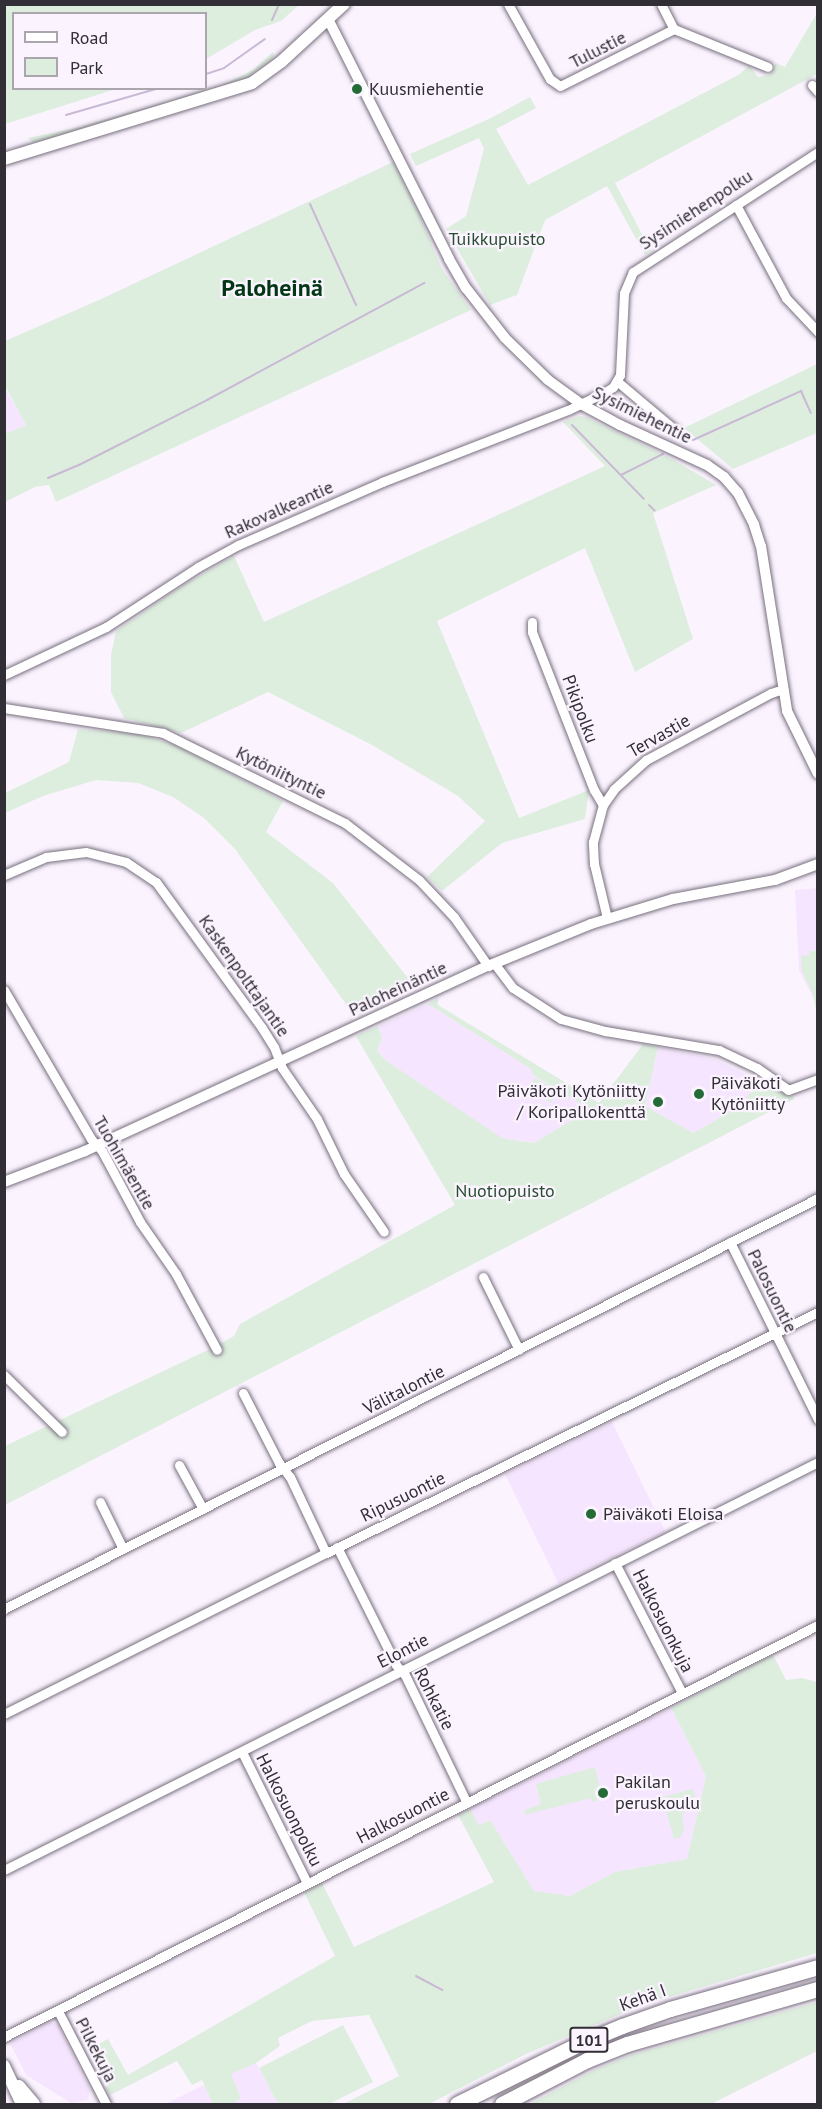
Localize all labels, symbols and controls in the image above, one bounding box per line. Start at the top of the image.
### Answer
legend [12,12,207,90]
text: Road [70,26,108,49]
street label: Tulustie [566,27,630,73]
text: Park [70,56,103,79]
place label: Kuusmiehentie [369,78,484,100]
marker: Kuusmiehentie [350,82,364,96]
street label: Sysimiehenpolku [635,165,757,255]
park label: Tuikkupuisto [449,228,545,250]
district label: Paloheinä [221,274,323,302]
street label: Sysimiehentie [589,382,695,448]
street label: Rakovalkeantie [221,476,337,544]
street label: Pikipolku [557,672,603,746]
street label: Tervastie [624,710,694,762]
street label: Kytöniityntie [232,742,330,804]
street label: Kaskenpolttajantie [194,911,294,1041]
street label: Paloheinäntie [346,957,450,1021]
place label: Päiväkoti Kytöniitty [711,1073,785,1116]
place label: Päiväkoti Kytöniitty / Koripallokenttä [497,1081,646,1124]
marker: Päiväkoti Kytöniitty [692,1087,706,1101]
marker: Päiväkoti Kytöniitty / Koripallokenttä [651,1095,665,1109]
street label: Tuohimäentie [88,1112,160,1214]
park label: Nuotiopuisto [455,1180,555,1202]
street label: Palosuontie [743,1246,801,1336]
street label: Välitalontie [360,1360,448,1420]
street label: Ripusuontie [357,1467,449,1527]
place label: Päiväkoti Eloisa [603,1503,723,1525]
marker: Päiväkoti Eloisa [584,1507,598,1521]
street label: Halkosuonkuja [628,1566,698,1676]
street label: Elontie [374,1629,432,1673]
street label: Rohkatie [409,1664,459,1734]
street label: Halkosuonpolku [251,1750,327,1870]
place label: Pakilan peruskoulu [615,1772,700,1814]
street label: Halkosuontie [353,1783,453,1849]
marker: Pakilan peruskoulu [596,1786,610,1800]
street label: Kehä I [617,1980,669,2016]
street label: Pilkekuja [71,2014,121,2086]
road number: 101 [568,2027,610,2053]

